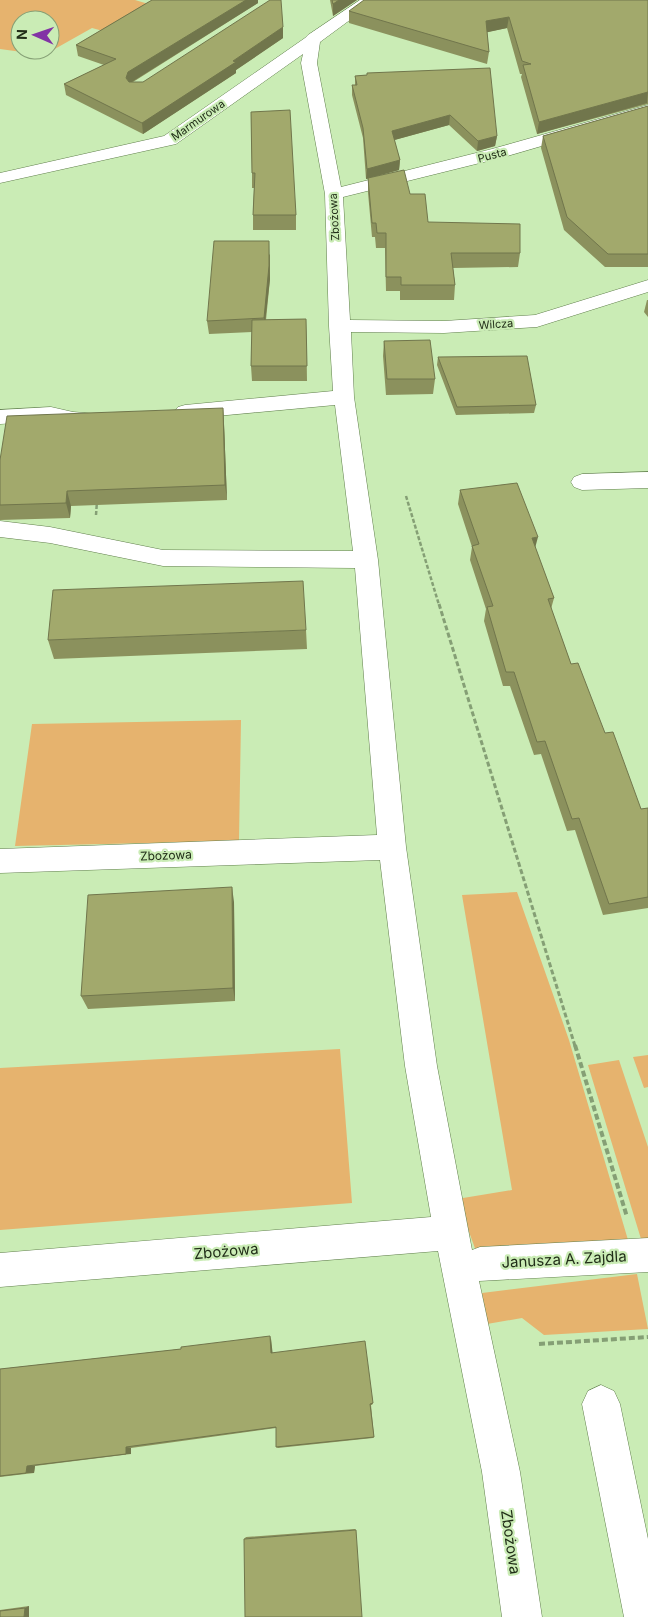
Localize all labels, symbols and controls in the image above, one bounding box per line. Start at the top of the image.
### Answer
north arrow [10,10,60,60]
text: N [13,29,30,40]
street label: Marmurowa [169,96,227,144]
street label: Pusta [476,144,508,166]
street label: Zbożowa [326,193,342,241]
street label: Wilcza [478,316,514,332]
street label: Zbożowa [140,847,192,863]
street label: Zbożowa [193,1239,259,1263]
street label: Janusza A. Zajdla [501,1246,627,1272]
street label: Zbożowa [497,1509,525,1575]

